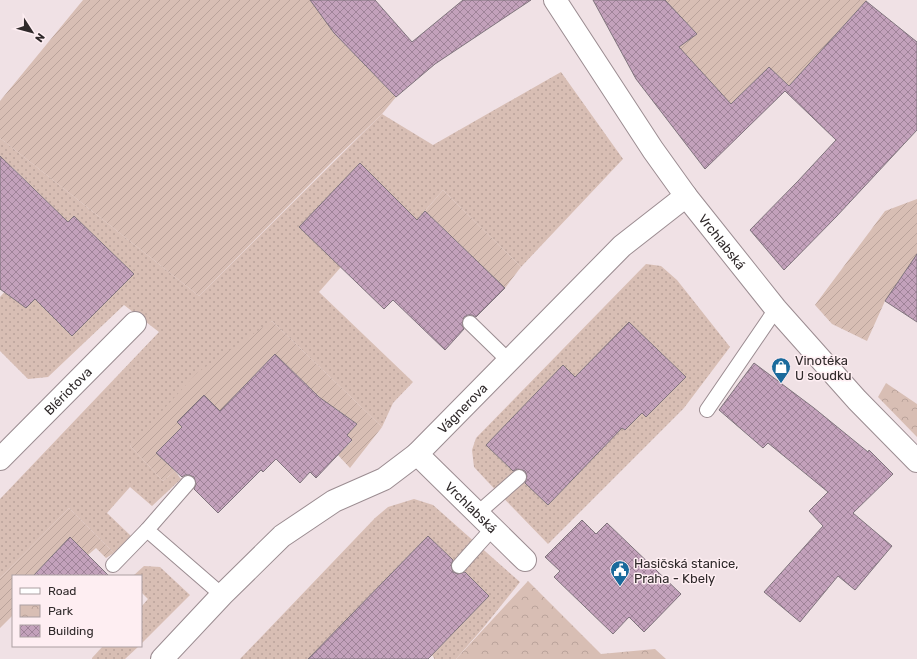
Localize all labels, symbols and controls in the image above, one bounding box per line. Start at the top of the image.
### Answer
north arrow [12,12,52,52]
text: N [32,31,47,45]
street label: Vrchlabská [696,211,749,272]
place label: Vinotéka U soudku [795,353,851,383]
shop icon: Vinotéka U soudku [770,356,792,384]
street label: Blériotova [41,364,94,418]
street label: Vágnerova [434,380,490,436]
street label: Vrchlabská [442,479,500,536]
place label: Hasičská stanice, Praha - Kbely [634,556,739,586]
public building icon: Hasičská stanice, Praha - Kbely [609,559,631,587]
legend [12,575,142,647]
text: Road [48,584,76,598]
text: Park [48,604,74,618]
text: Building [48,624,94,638]

